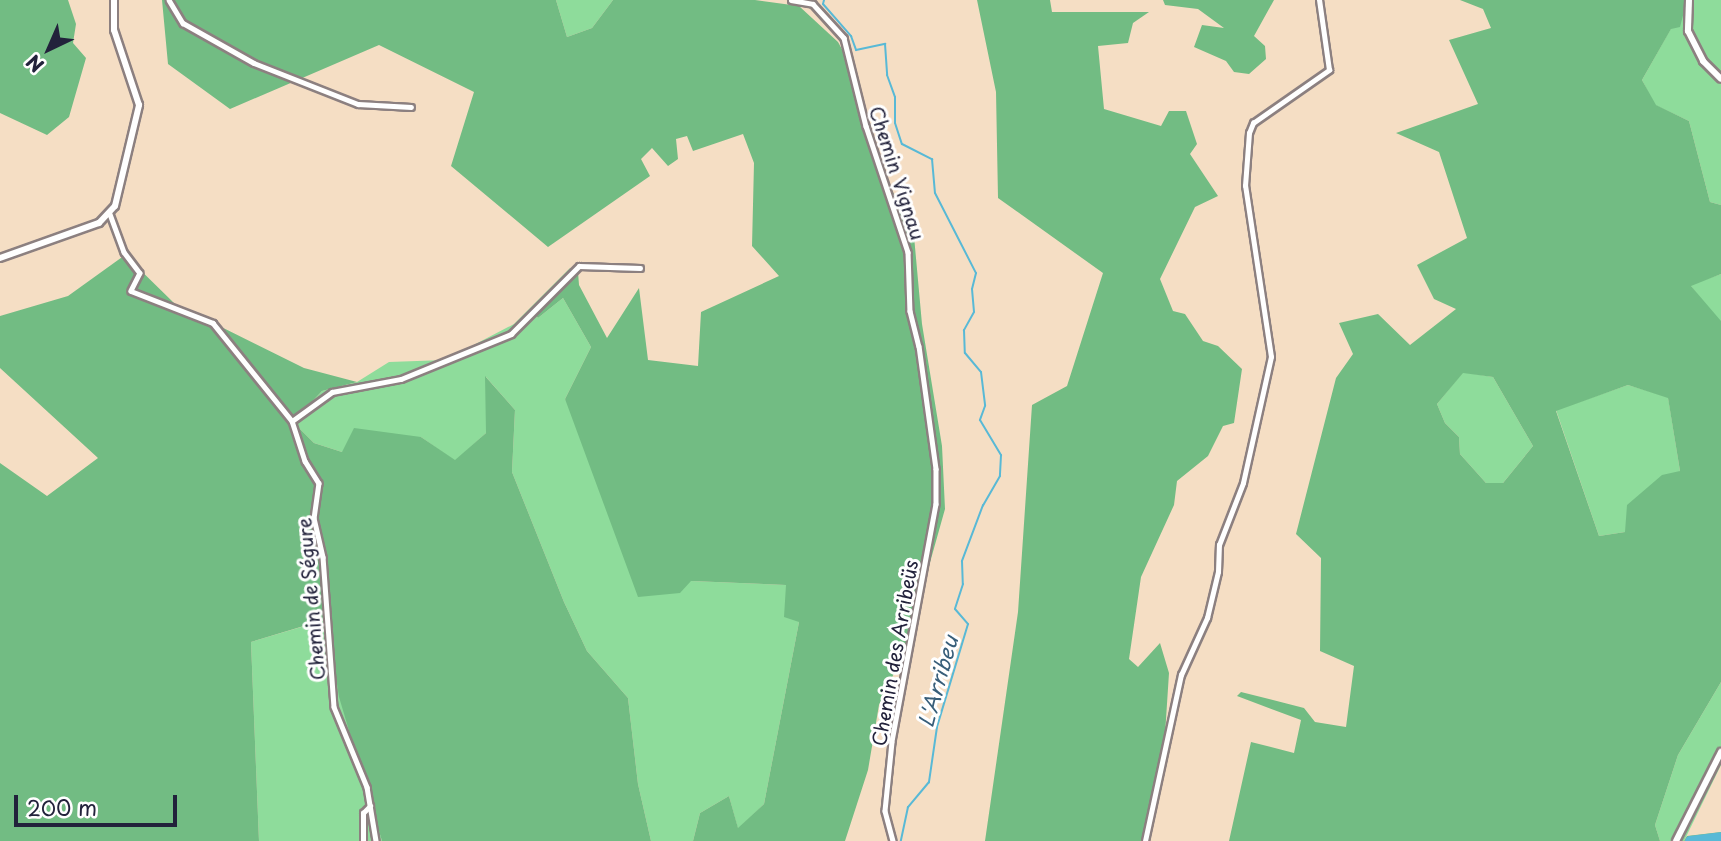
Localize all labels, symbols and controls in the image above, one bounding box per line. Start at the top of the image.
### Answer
north arrow [14,14,84,84]
text: N [19,49,50,79]
street label: Chemin Vignau [865,104,929,242]
street label: Chemin de Ségure [292,516,330,682]
street label: Chemin des Arribeüs [867,558,923,748]
water label: L'Arribeu [912,632,962,730]
scale bar [18,782,180,826]
text: 200 m [27,791,97,823]

